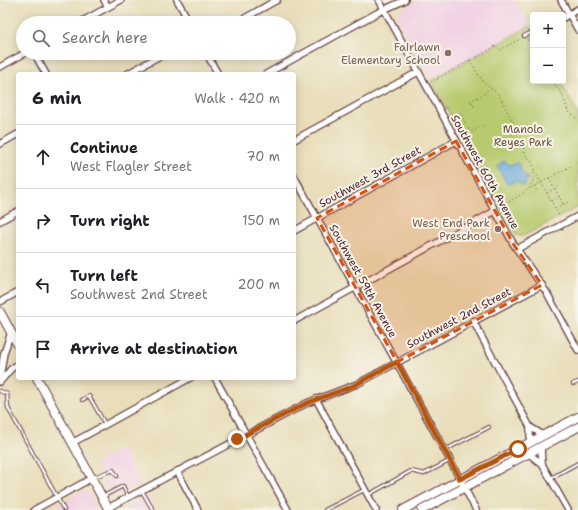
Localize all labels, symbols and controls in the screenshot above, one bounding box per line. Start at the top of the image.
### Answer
map controls [530,12,566,84]
button: + [530,12,566,48]
search box [16,16,296,60]
icon: search [30,27,52,49]
text: Search here [62,28,148,48]
place label: Fairlawn Elementary School [341,40,441,68]
marker: Fairlawn Elementary School [443,48,453,58]
button: − [530,48,566,84]
text: 6 min [32,87,82,109]
text: Walk · 420 m [194,90,280,107]
street label: Southwest 60th Avenue [447,112,523,232]
park label: Manolo Reyes Park [494,122,552,150]
text: Continue [70,138,138,158]
street label: Southwest 3rd Street [316,143,424,211]
icon: ahead [32,146,54,168]
text: 70 m [246,148,280,165]
text: West Flagler Street [70,158,192,175]
icon: right [32,210,54,232]
text: Turn right [70,211,150,231]
text: 150 m [242,212,280,229]
place label: West End Park Preschool [412,216,491,244]
street label: Southwest 59th Avenue [326,222,400,340]
marker: West End Park Preschool [493,224,503,234]
text: Turn left [70,266,138,286]
icon: left [32,274,54,296]
text: 200 m [238,276,280,293]
street label: Southwest 2nd Street [404,284,514,352]
text: Southwest 2nd Street [70,286,208,303]
icon: arrive [32,338,54,360]
text: Arrive at destination [70,339,238,359]
route end [228,430,246,448]
route start [509,440,527,458]

